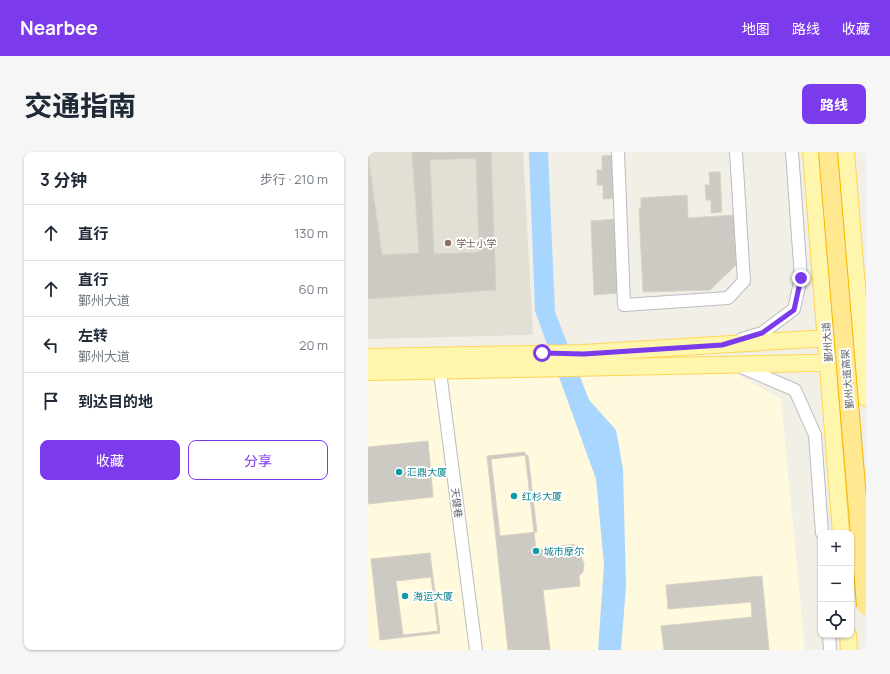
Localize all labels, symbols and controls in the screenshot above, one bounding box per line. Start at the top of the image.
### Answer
text: Nearbee [20,15,98,41]
text: 地图 [742,19,770,38]
text: 路线 [792,19,820,38]
text: 收藏 [842,19,870,38]
button: 路线 [802,84,866,124]
text: 交通指南 [24,86,136,124]
text: 3 分钟 [40,168,87,191]
text: 步行 · 210 m [260,170,328,188]
icon: ahead [40,222,62,244]
text: 直行 [78,223,108,244]
text: 130 m [294,224,328,242]
place label: 学士小学 [456,236,496,250]
marker: 学士小学 [443,238,453,248]
text: 直行 [78,269,108,290]
route end [792,269,810,287]
icon: ahead [40,278,62,300]
text: 60 m [298,280,328,298]
text: 鄞州大道 [78,291,130,309]
street label: 鄞州大道 [819,322,835,362]
text: 左转 [78,325,108,346]
icon: left [40,334,62,356]
text: 20 m [299,336,328,354]
route start [533,344,551,362]
text: 鄞州大道 [78,347,130,365]
street label: 鄞州大道高架 [837,349,857,409]
icon: arrive [40,390,62,412]
text: 到达目的地 [78,391,153,412]
button: 收藏 [40,440,180,480]
button: 分享 [188,440,328,480]
place label: 汇鼎大厦 [407,465,447,479]
marker: 汇鼎大厦 [394,467,404,477]
street label: 天健巷 [448,487,466,519]
place label: 红杉大厦 [522,489,562,503]
marker: 红杉大厦 [509,491,519,501]
map controls [818,530,854,638]
button: + [818,530,854,566]
place label: 城市摩尔 [544,544,584,558]
marker: 城市摩尔 [531,546,541,556]
button: − [818,566,854,602]
place label: 海运大厦 [413,589,453,603]
marker: 海运大厦 [400,591,410,601]
button: locate [818,602,854,638]

